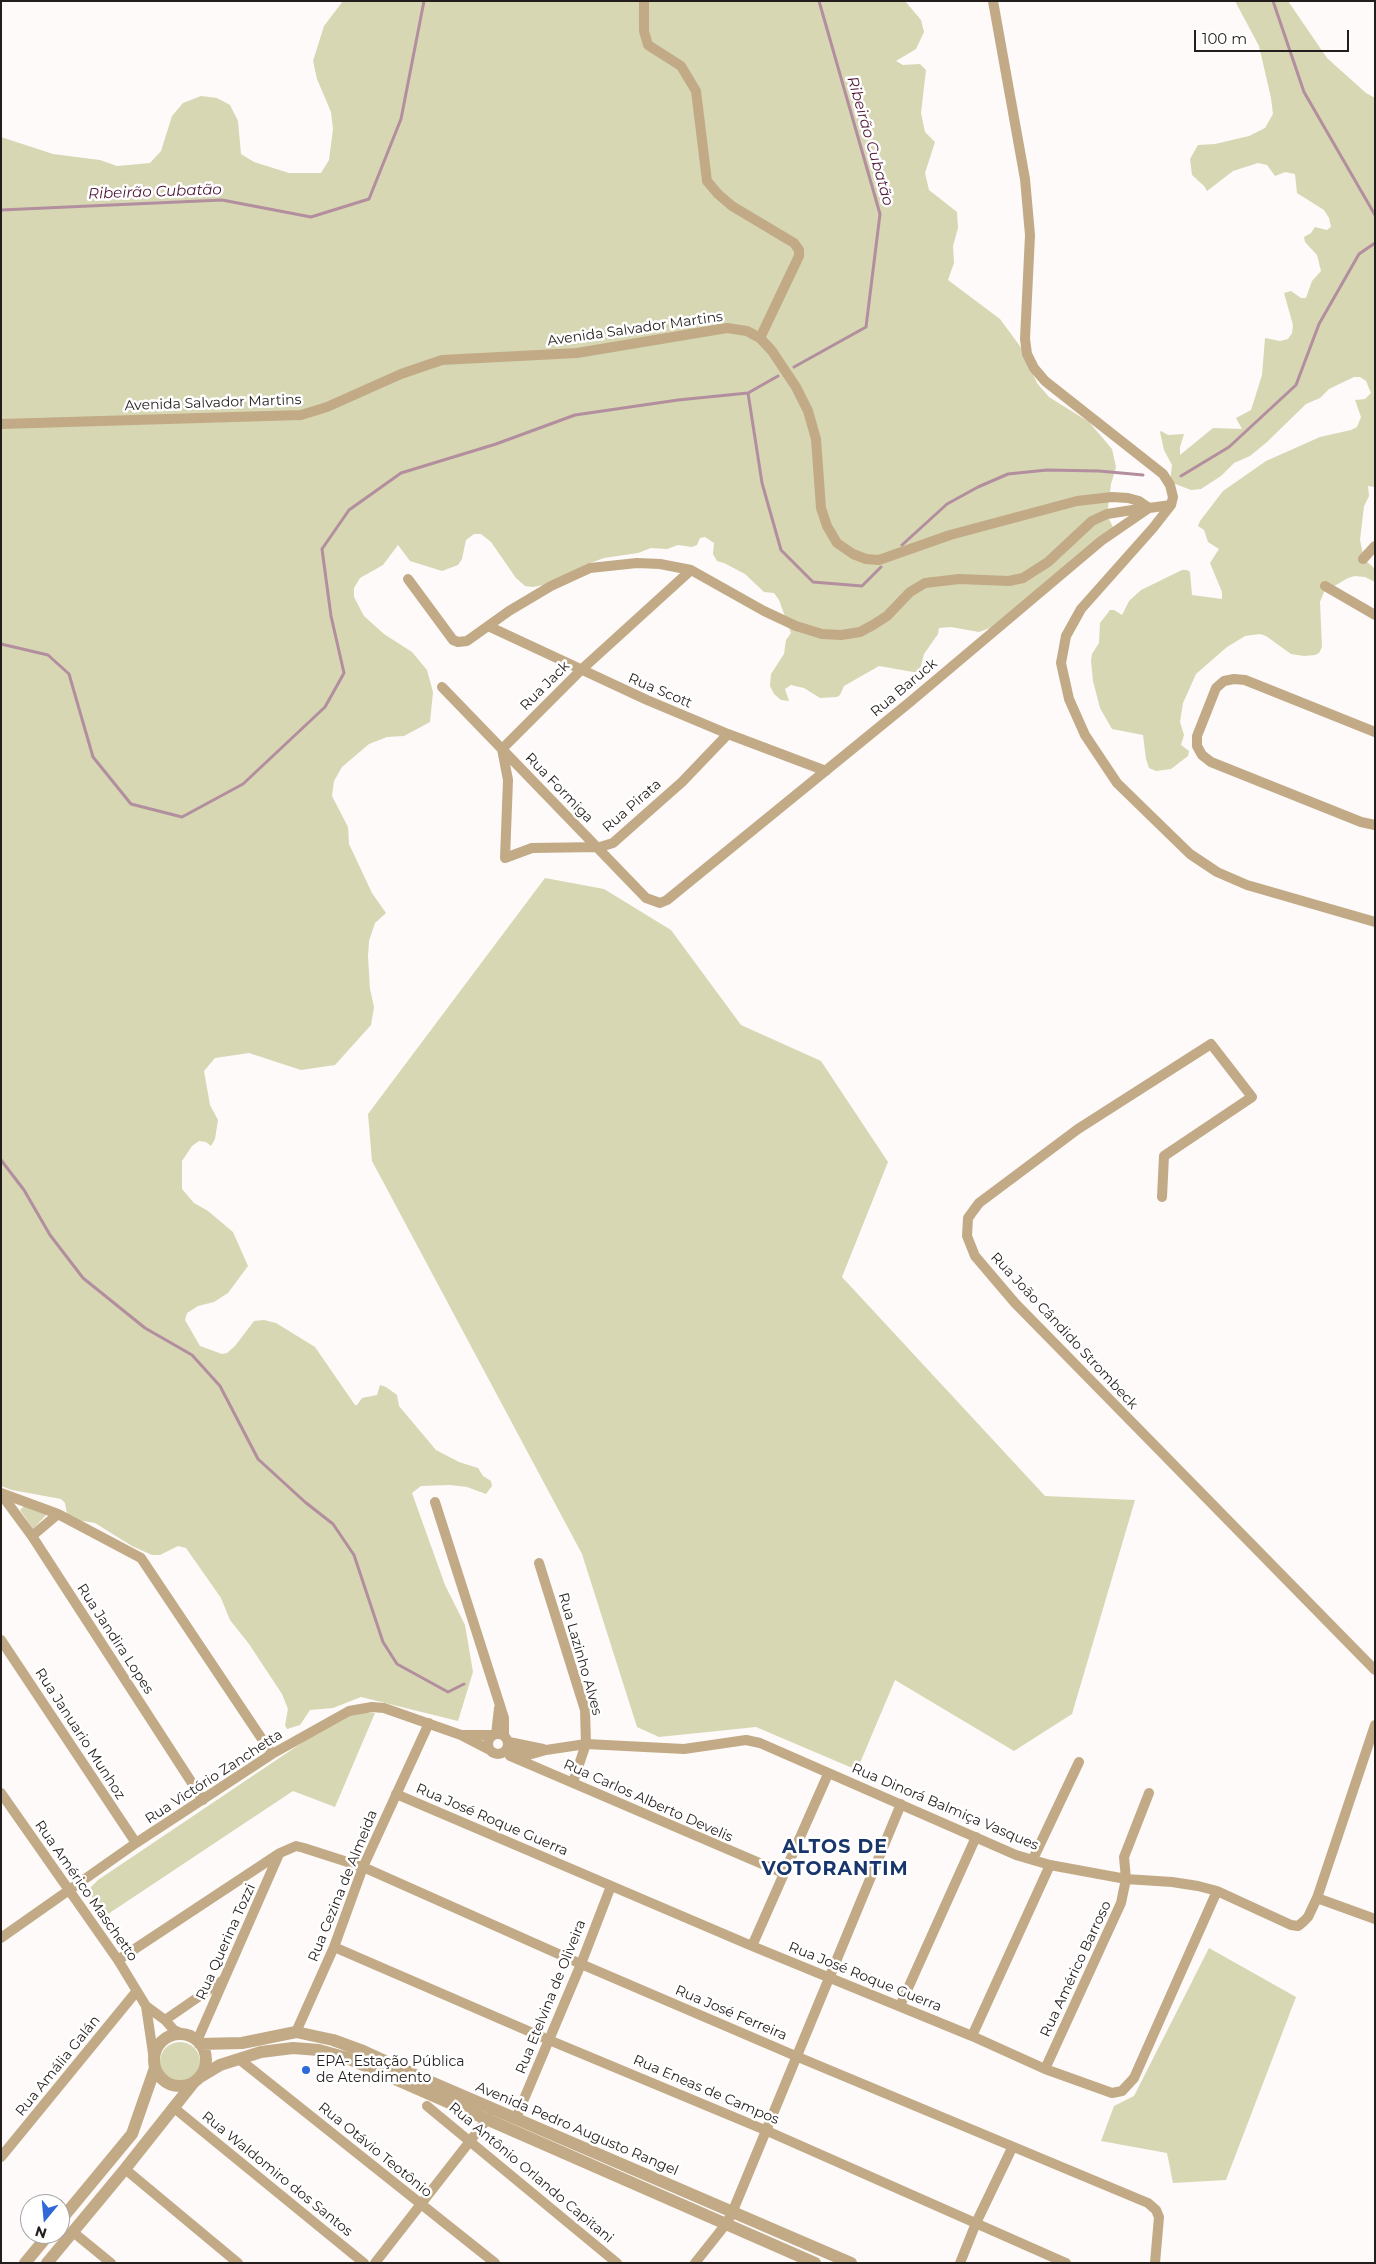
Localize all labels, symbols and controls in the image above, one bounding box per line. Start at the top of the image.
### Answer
scale bar [1196,20,1351,52]
text: 100 m [1202,29,1247,48]
water label: Ribeirão Cubatão [843,74,897,208]
water label: Ribeirão Cubatão [88,181,222,203]
street label: Avenida Salvador Martins [546,308,724,350]
street label: Avenida Salvador Martins [124,392,302,414]
street label: Rua Baruck [867,655,941,721]
street label: Rua Jack [517,658,573,714]
street label: Rua Scott [626,670,694,712]
street label: Rua Formiga [521,749,597,827]
street label: Rua Pirata [599,776,665,836]
street label: Rua João Cândido Strombeck [987,1249,1141,1413]
street label: Rua Jandira Lopes [73,1581,157,1697]
street label: Rua Lazinho Alves [554,1591,606,1717]
street label: Rua Januario Munhoz [31,1665,129,1803]
street label: Rua Victório Zanchetta [142,1726,286,1828]
street label: Rua Carlos Alberto Develis [561,1756,735,1846]
street label: Rua Dinorá Balmiça Vasques [849,1760,1041,1854]
street label: Rua José Roque Guerra [413,1780,571,1860]
street label: Rua Cezina de Almeida [305,1808,381,1964]
street label: Rua Américo Maschetto [31,1817,141,1965]
district label: ALTOS DE VOTORANTIM [760,1836,910,1880]
street label: Rua Querina Tozzi [193,1881,259,2003]
street label: Rua Américo Barroso [1037,1898,1115,2040]
street label: Rua Etelvina de Oliveira [512,1917,590,2077]
street label: Rua José Roque Guerra [786,1939,944,2015]
street label: Rua José Ferreira [673,1982,789,2044]
street label: Rua Amália Galán [12,2012,104,2120]
street label: Rua Eneas de Campos [630,2052,782,2128]
place label: EPA- Estação Pública de Atendimento [316,2054,465,2086]
marker: EPA- Estação Pública de Atendimento [300,2064,312,2076]
street label: Avenida Pedro Augusto Rangel [473,2079,681,2179]
street label: Rua Otávio Teotônio [315,2099,435,2201]
street label: Rua Antônio Orlando Capitani [445,2099,617,2247]
street label: Rua Waldomiro dos Santos [198,2108,356,2240]
north arrow [20,2194,70,2244]
text: N [33,2222,49,2243]

